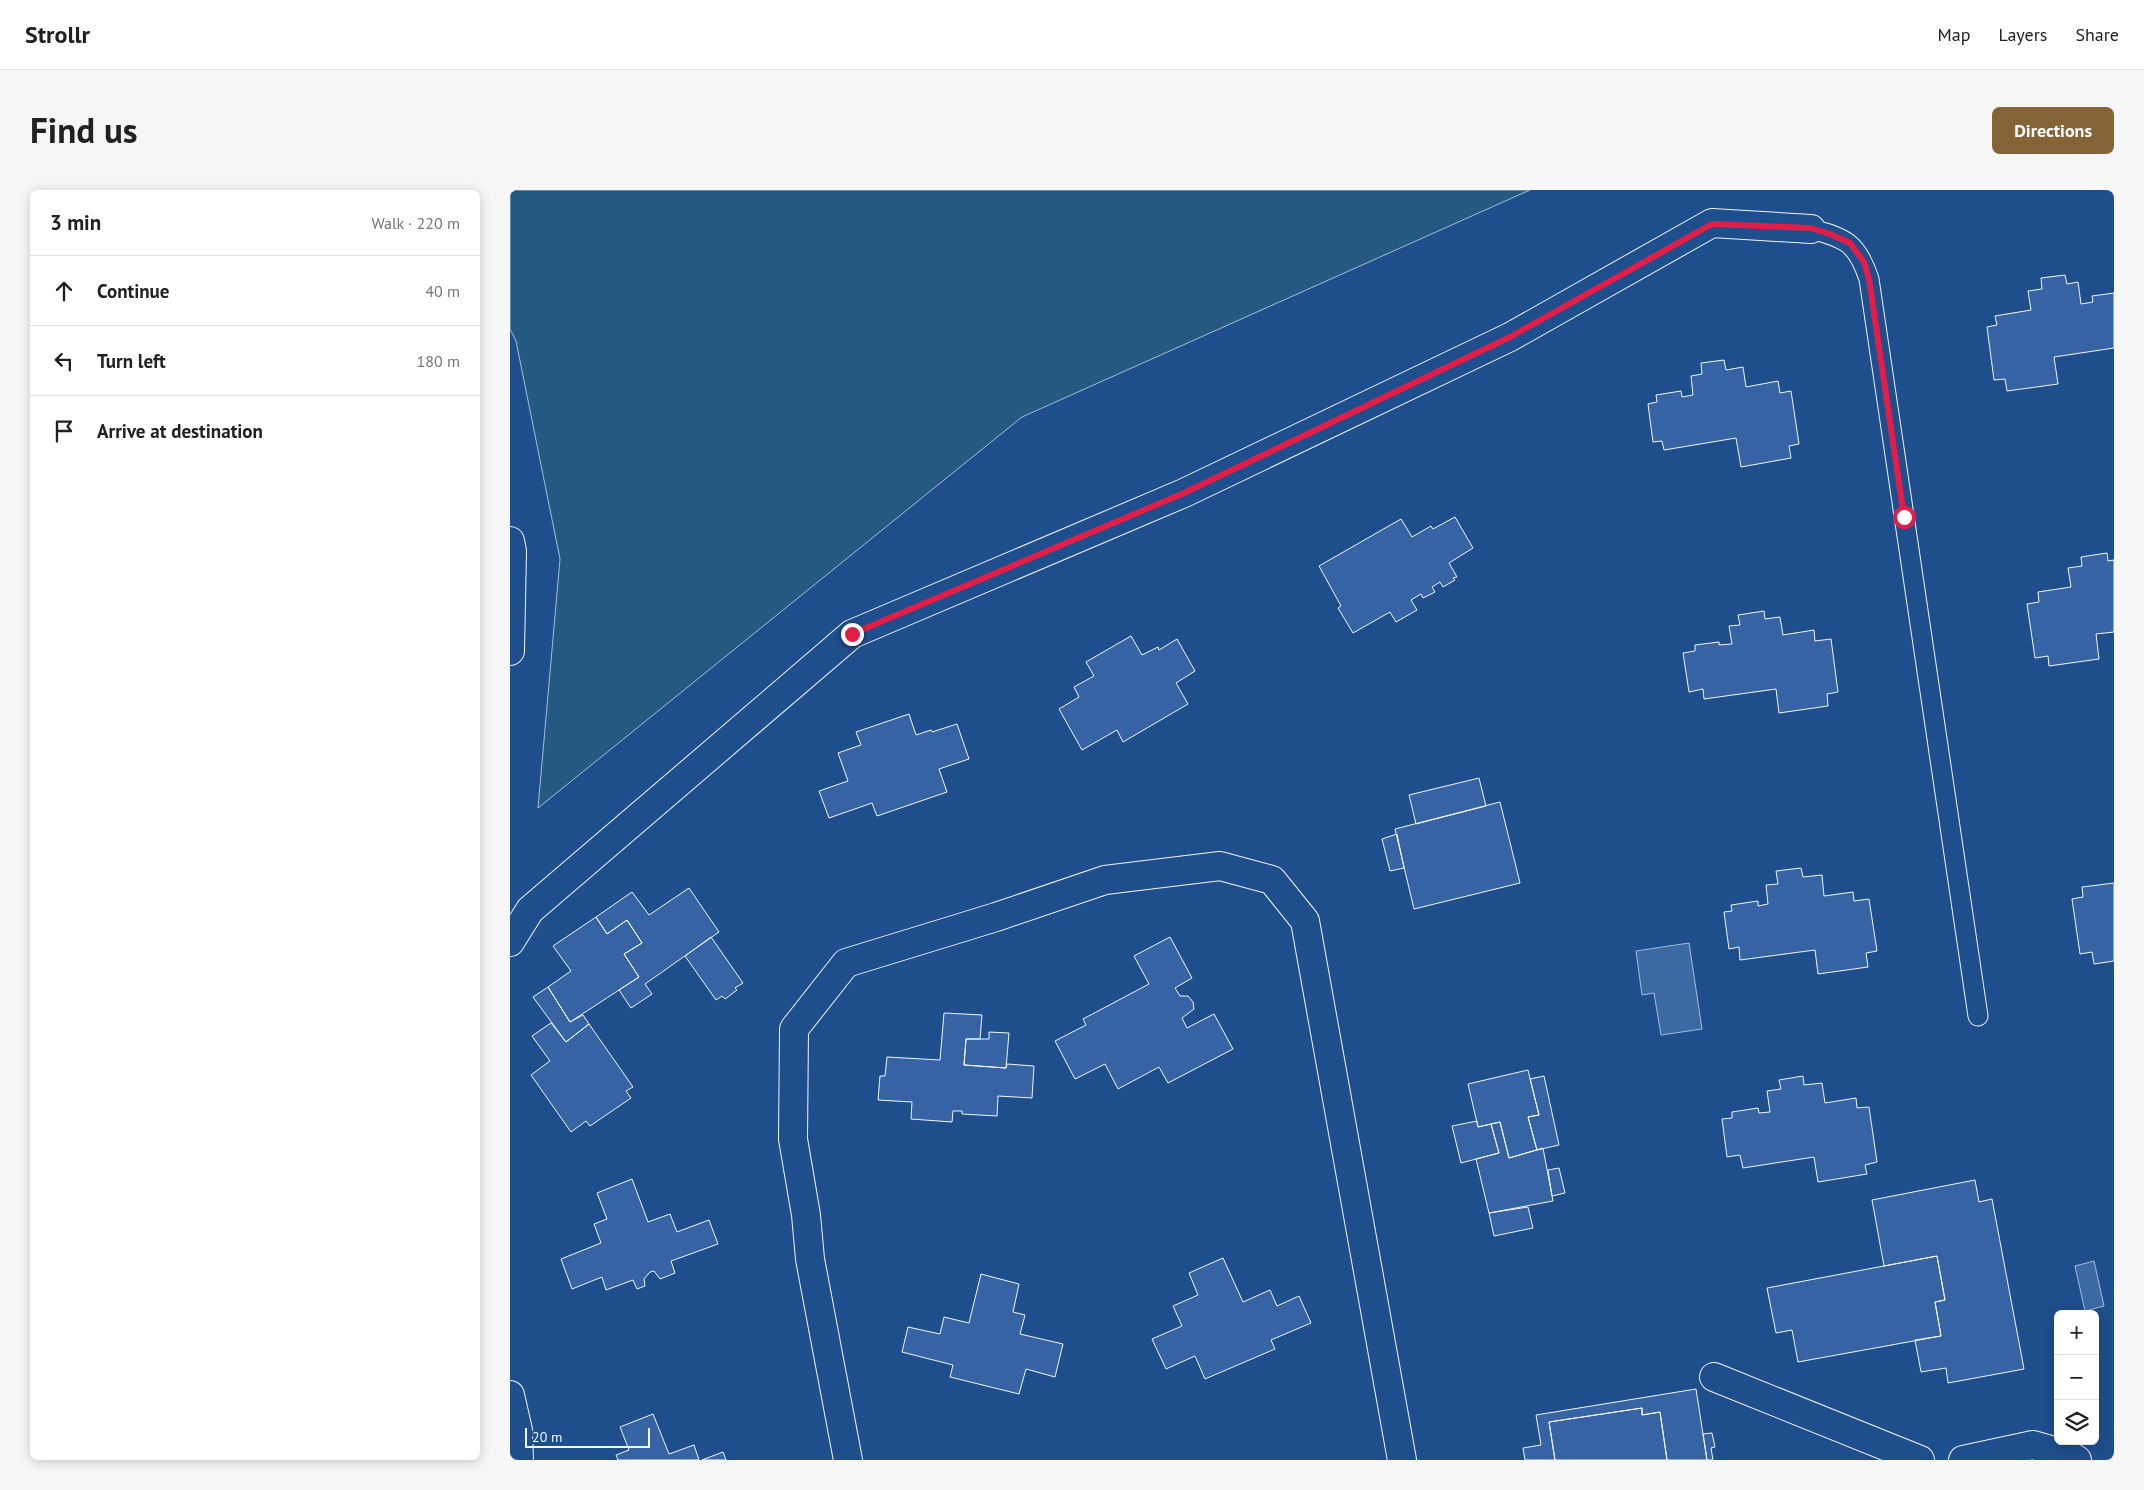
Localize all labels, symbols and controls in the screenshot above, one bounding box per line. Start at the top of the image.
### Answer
text: Strollr [25,19,90,50]
text: Map [1938,23,1970,46]
text: Layers [1998,23,2047,46]
text: Share [2075,23,2119,46]
text: Find us [30,107,138,153]
button: Directions [1992,107,2114,154]
text: 3 min [50,209,101,236]
text: Walk · 220 m [371,213,460,233]
icon: ahead [50,277,78,305]
text: Continue [97,279,169,303]
text: 40 m [425,281,460,301]
icon: left [50,347,78,375]
text: Turn left [97,349,166,373]
text: 180 m [417,351,460,371]
icon: arrive [50,417,78,445]
text: Arrive at destination [97,419,263,443]
route start [1893,506,1916,529]
route end [841,623,864,646]
map controls [2054,1310,2099,1445]
button: + [2054,1310,2099,1355]
button: − [2054,1355,2099,1400]
button: layers [2054,1400,2099,1445]
scale bar [525,1425,650,1448]
text: 20 m [532,1428,562,1446]

